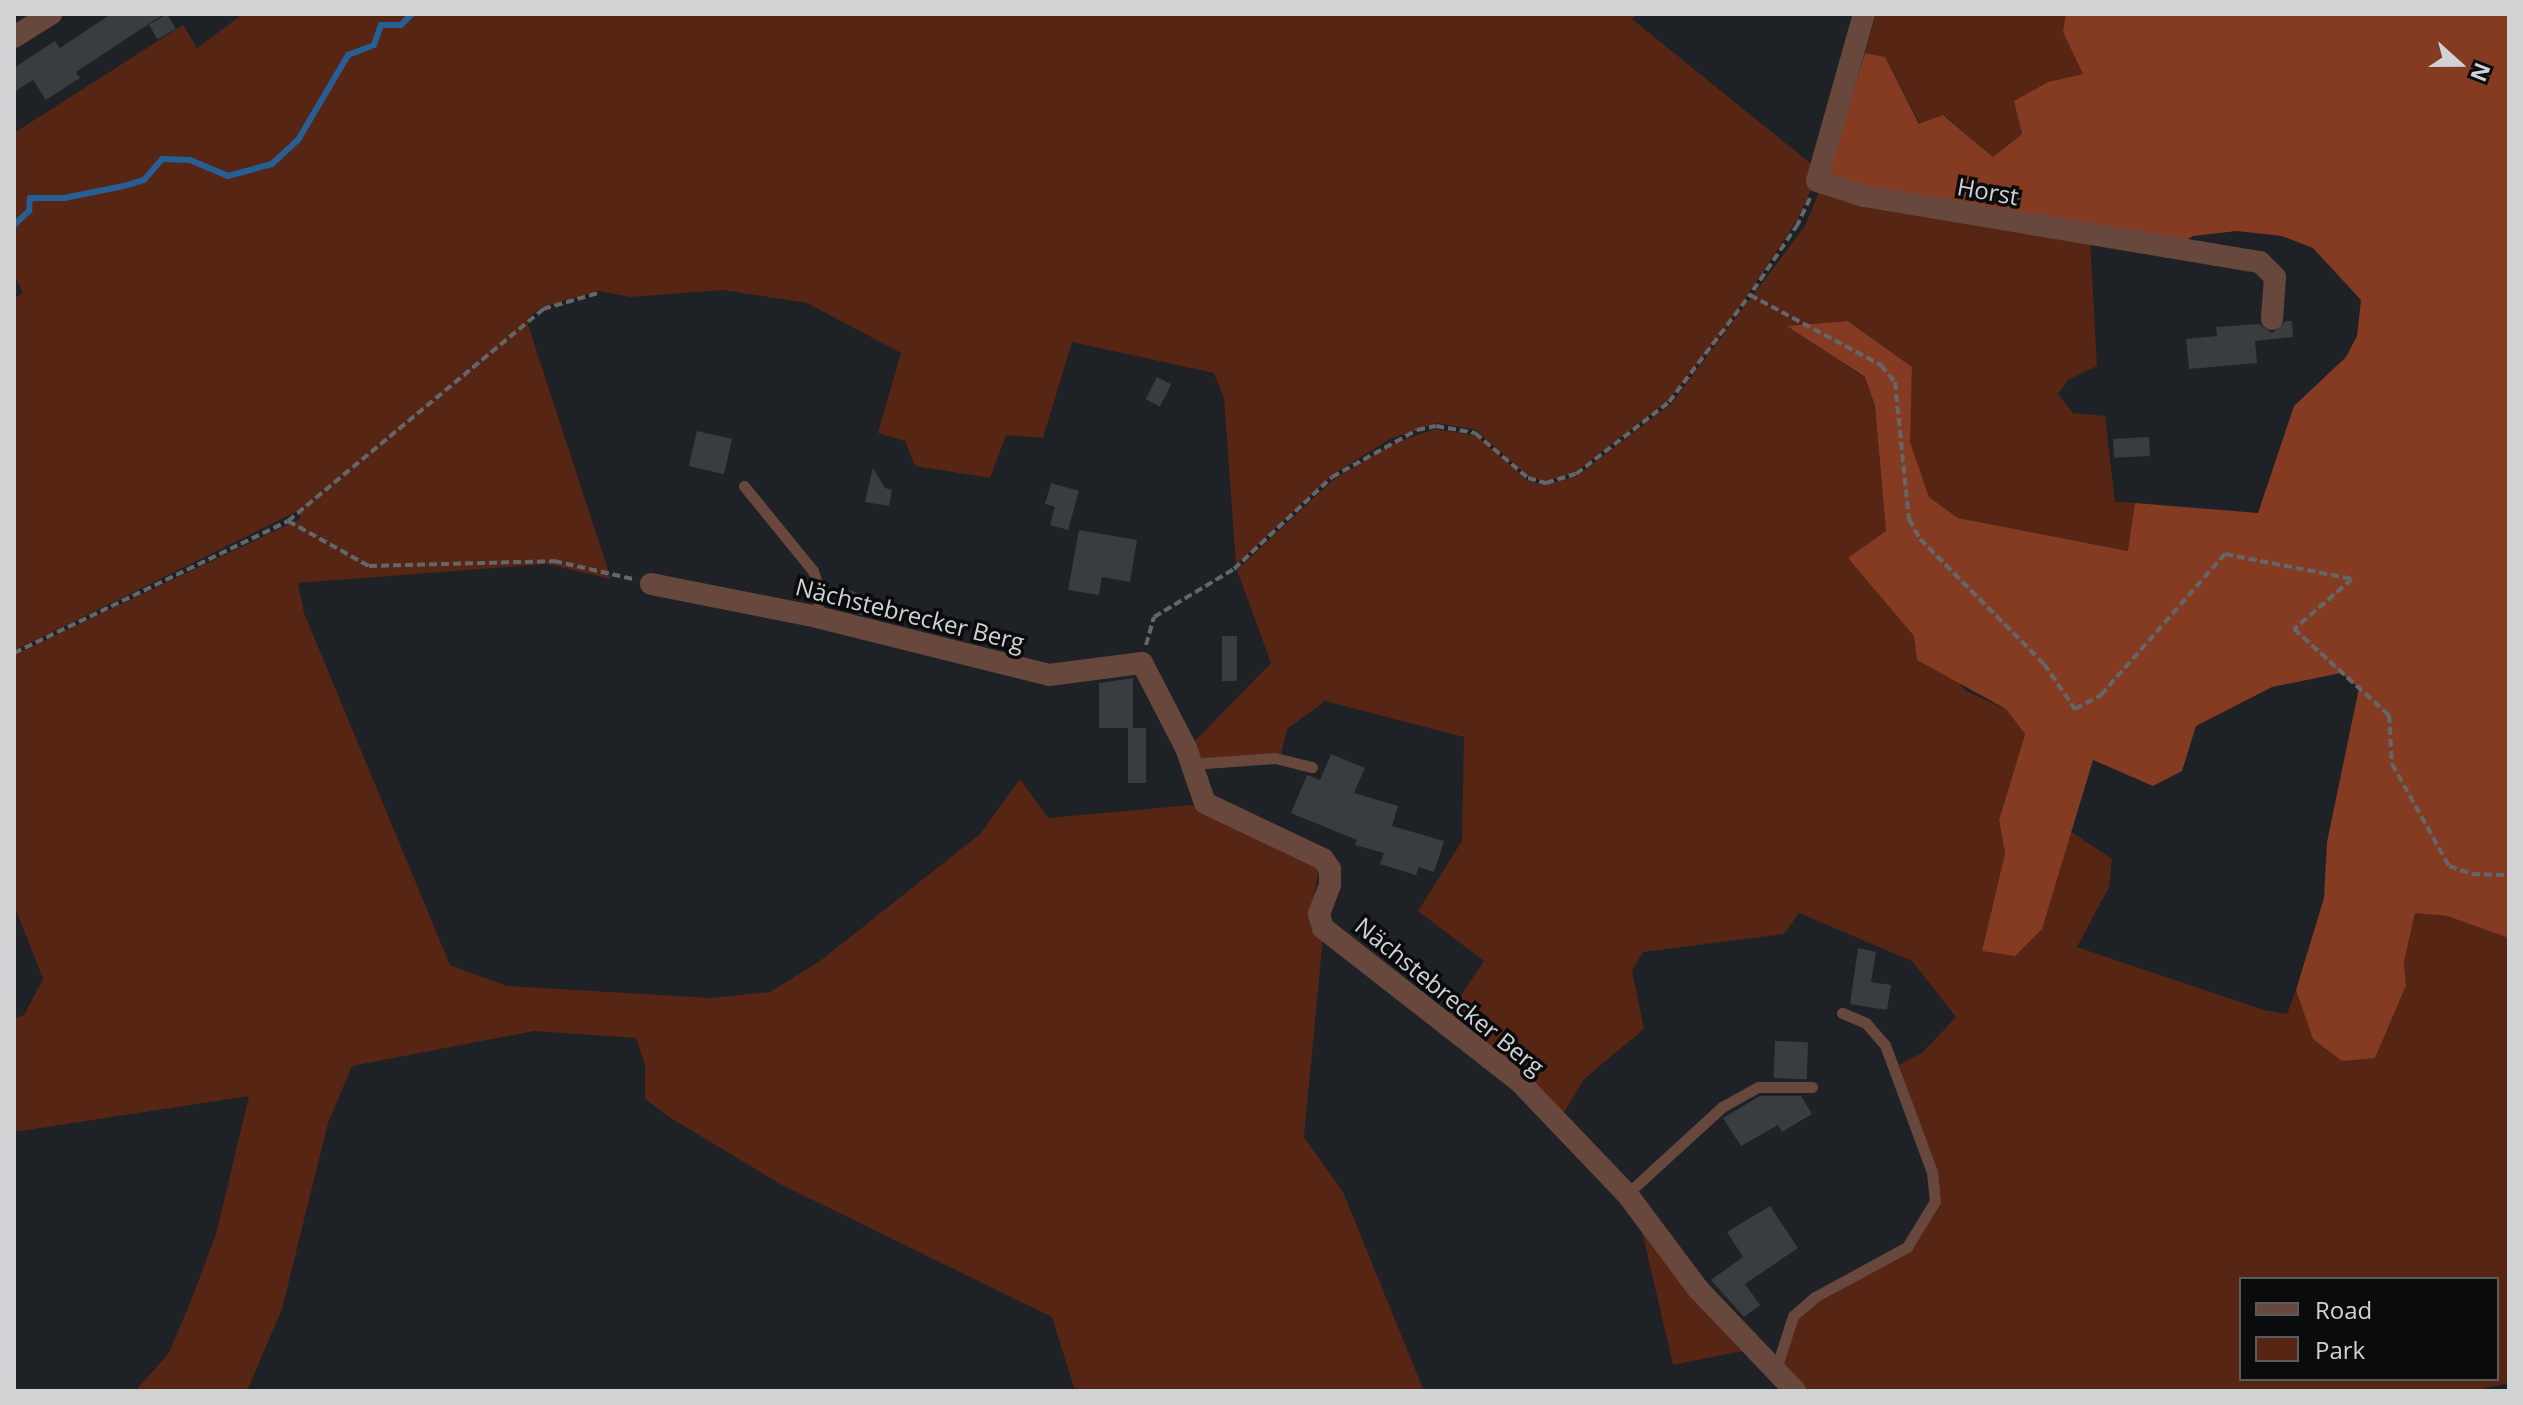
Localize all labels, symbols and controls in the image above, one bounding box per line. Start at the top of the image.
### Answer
north arrow [2419,24,2499,104]
text: N [2464,59,2499,86]
street label: Horst [1955,171,2021,211]
street label: Nächstebrecker Berg [793,572,1027,656]
street label: Nächstebrecker Berg [1350,911,1550,1081]
legend [2239,1277,2499,1381]
text: Road [2315,1293,2372,1326]
text: Park [2315,1333,2365,1366]

